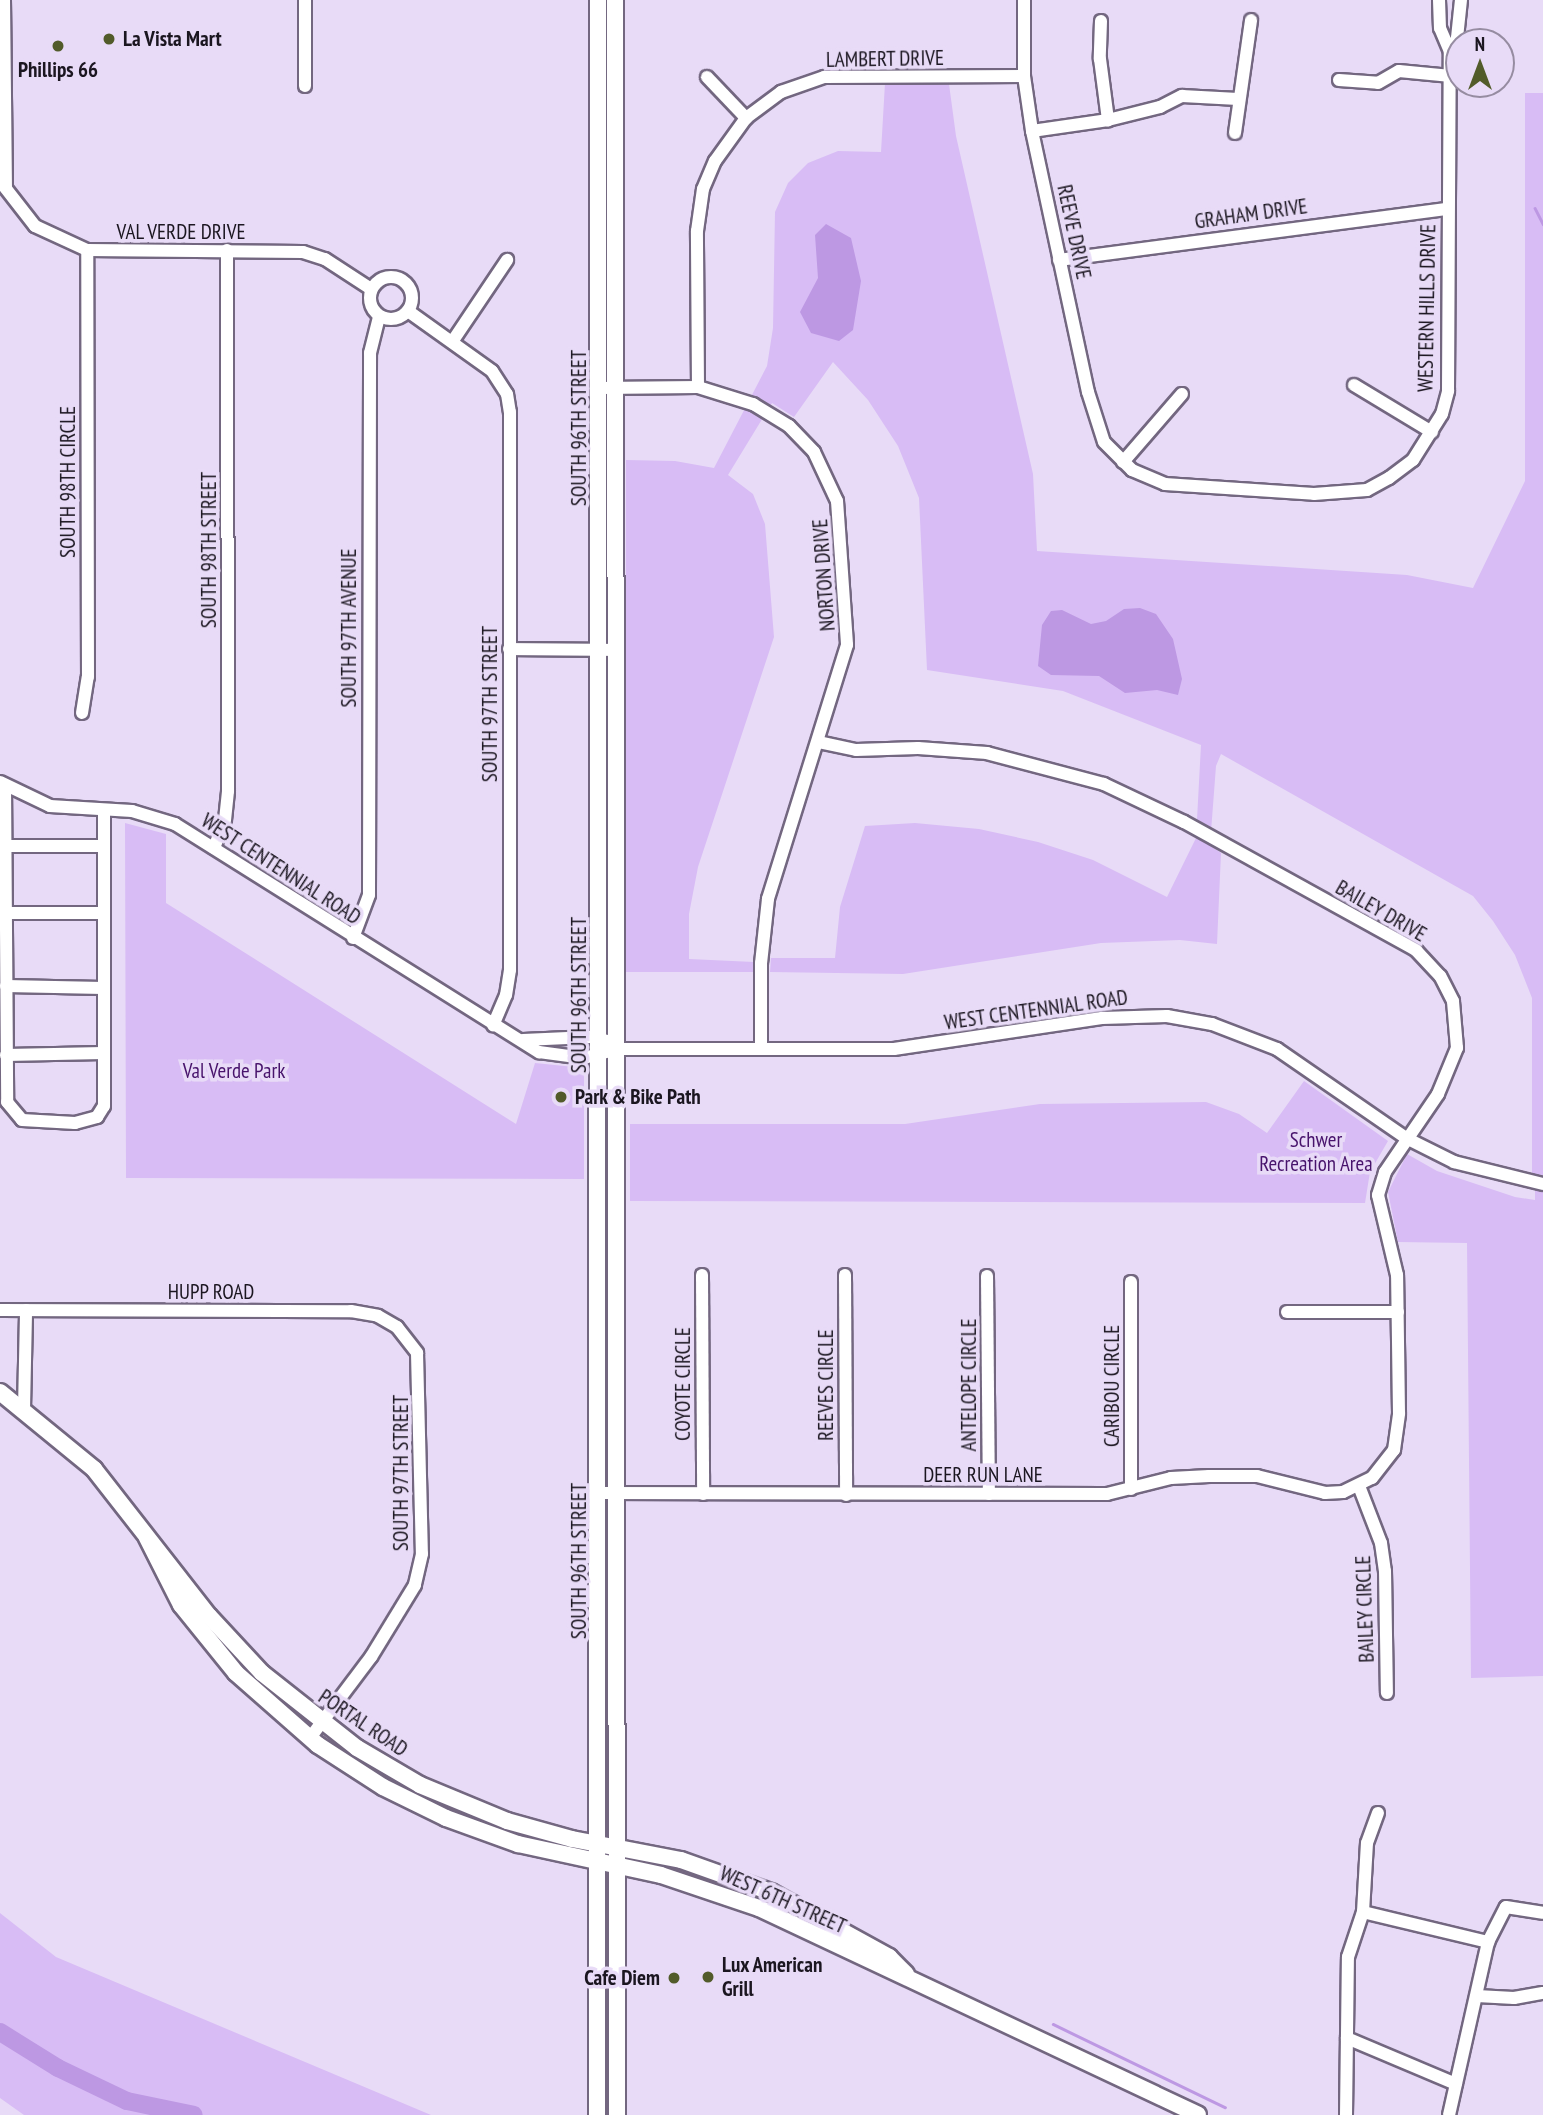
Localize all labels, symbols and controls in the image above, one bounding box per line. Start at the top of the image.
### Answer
place label: La Vista Mart [123,26,222,52]
north arrow [1445,28,1515,98]
marker: La Vista Mart [101,31,117,47]
text: N [1475,32,1485,56]
marker: Phillips 66 [50,38,66,54]
street label: LAMBERT DRIVE [825,45,945,73]
place label: Phillips 66 [18,57,98,83]
street label: REEVE DRIVE [1052,182,1096,282]
street label: GRAHAM DRIVE [1193,194,1309,234]
street label: VAL VERDE DRIVE [116,219,246,245]
street label: WESTERN HILLS DRIVE [1413,224,1441,392]
street label: SOUTH 96TH STREET [566,350,592,506]
street label: SOUTH 98TH CIRCLE [55,406,81,558]
street label: SOUTH 98TH STREET [196,472,222,628]
street label: NORTON DRIVE [808,518,840,632]
street label: SOUTH 97TH AVENUE [336,548,362,708]
street label: SOUTH 97TH STREET [477,626,503,782]
street label: WEST CENTENNIAL ROAD [196,808,366,930]
street label: BAILEY DRIVE [1331,875,1431,947]
street label: SOUTH 96TH STREET [566,917,592,1073]
street label: WEST CENTENNIAL ROAD [942,985,1130,1035]
park label: Val Verde Park [182,1058,286,1084]
place label: Park & Bike Path [575,1084,701,1110]
marker: Park & Bike Path [553,1089,569,1105]
park label: Schwer Recreation Area [1259,1127,1373,1177]
street label: HUPP ROAD [167,1279,255,1305]
street label: ANTELOPE CIRCLE [956,1319,982,1451]
street label: CARIBOU CIRCLE [1099,1325,1125,1447]
street label: COYOTE CIRCLE [670,1327,696,1441]
street label: REEVES CIRCLE [813,1329,839,1441]
street label: SOUTH 97TH STREET [388,1395,414,1551]
street label: DEER RUN LANE [923,1462,1043,1488]
street label: SOUTH 96TH STREET [566,1483,592,1639]
street label: BAILEY CIRCLE [1351,1555,1379,1663]
street label: PORTAL ROAD [313,1684,413,1762]
street label: WEST 6TH STREET [716,1861,850,1939]
place label: Lux American Grill [722,1952,824,2002]
place label: Cafe Diem [584,1965,660,1991]
marker: Lux American Grill [700,1969,716,1985]
marker: Cafe Diem [666,1970,682,1986]

